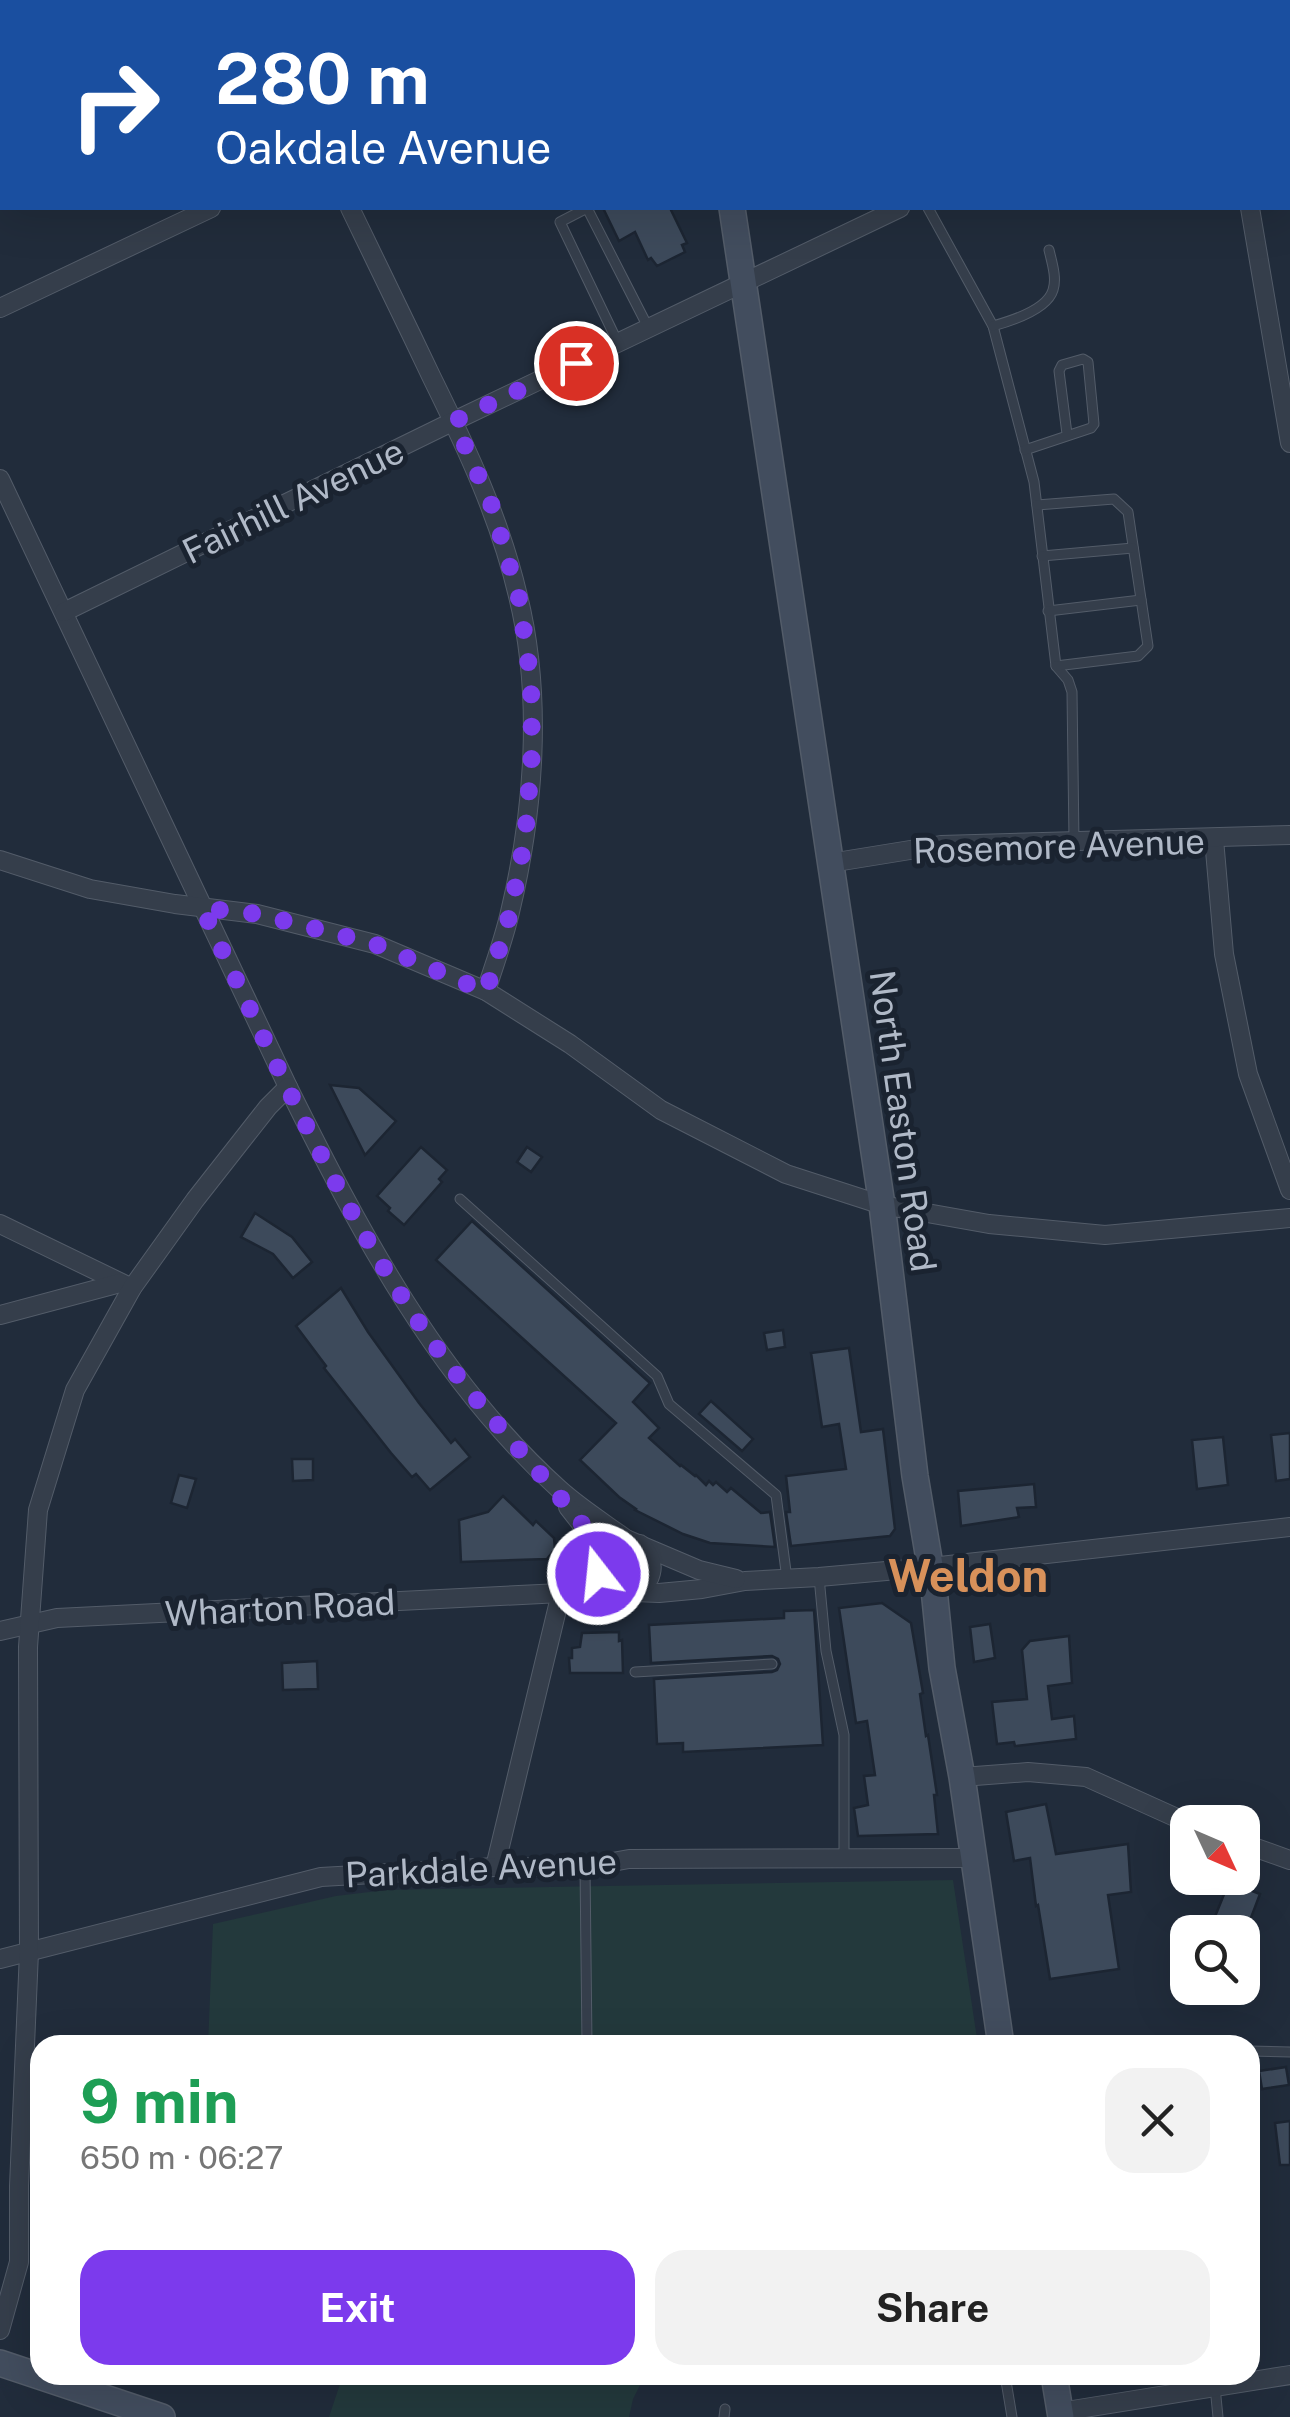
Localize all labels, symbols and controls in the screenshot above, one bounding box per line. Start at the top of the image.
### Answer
text: 280 m [215,37,430,120]
icon: right [50,40,180,170]
text: Oakdale Avenue [215,121,552,174]
pin [534,321,619,406]
icon: arrive [549,336,604,391]
street label: Fairhill Avenue [176,430,410,572]
street label: Rosemore Avenue [912,820,1206,872]
street label: North Easton Road [862,968,944,1274]
position arrow [546,1522,650,1626]
district label: Weldon [888,1549,1048,1602]
street label: Wharton Road [164,1581,396,1635]
north arrow [1170,1805,1260,1895]
map controls [1170,1805,1260,2005]
street label: Parkdale Avenue [344,1840,618,1896]
button: search [1170,1915,1260,2005]
text: 9 min [80,2066,239,2137]
button: close [1105,2068,1210,2173]
text: 650 m · 06:27 [80,2139,284,2176]
button: Exit [80,2250,635,2365]
button: Share [655,2250,1210,2365]

